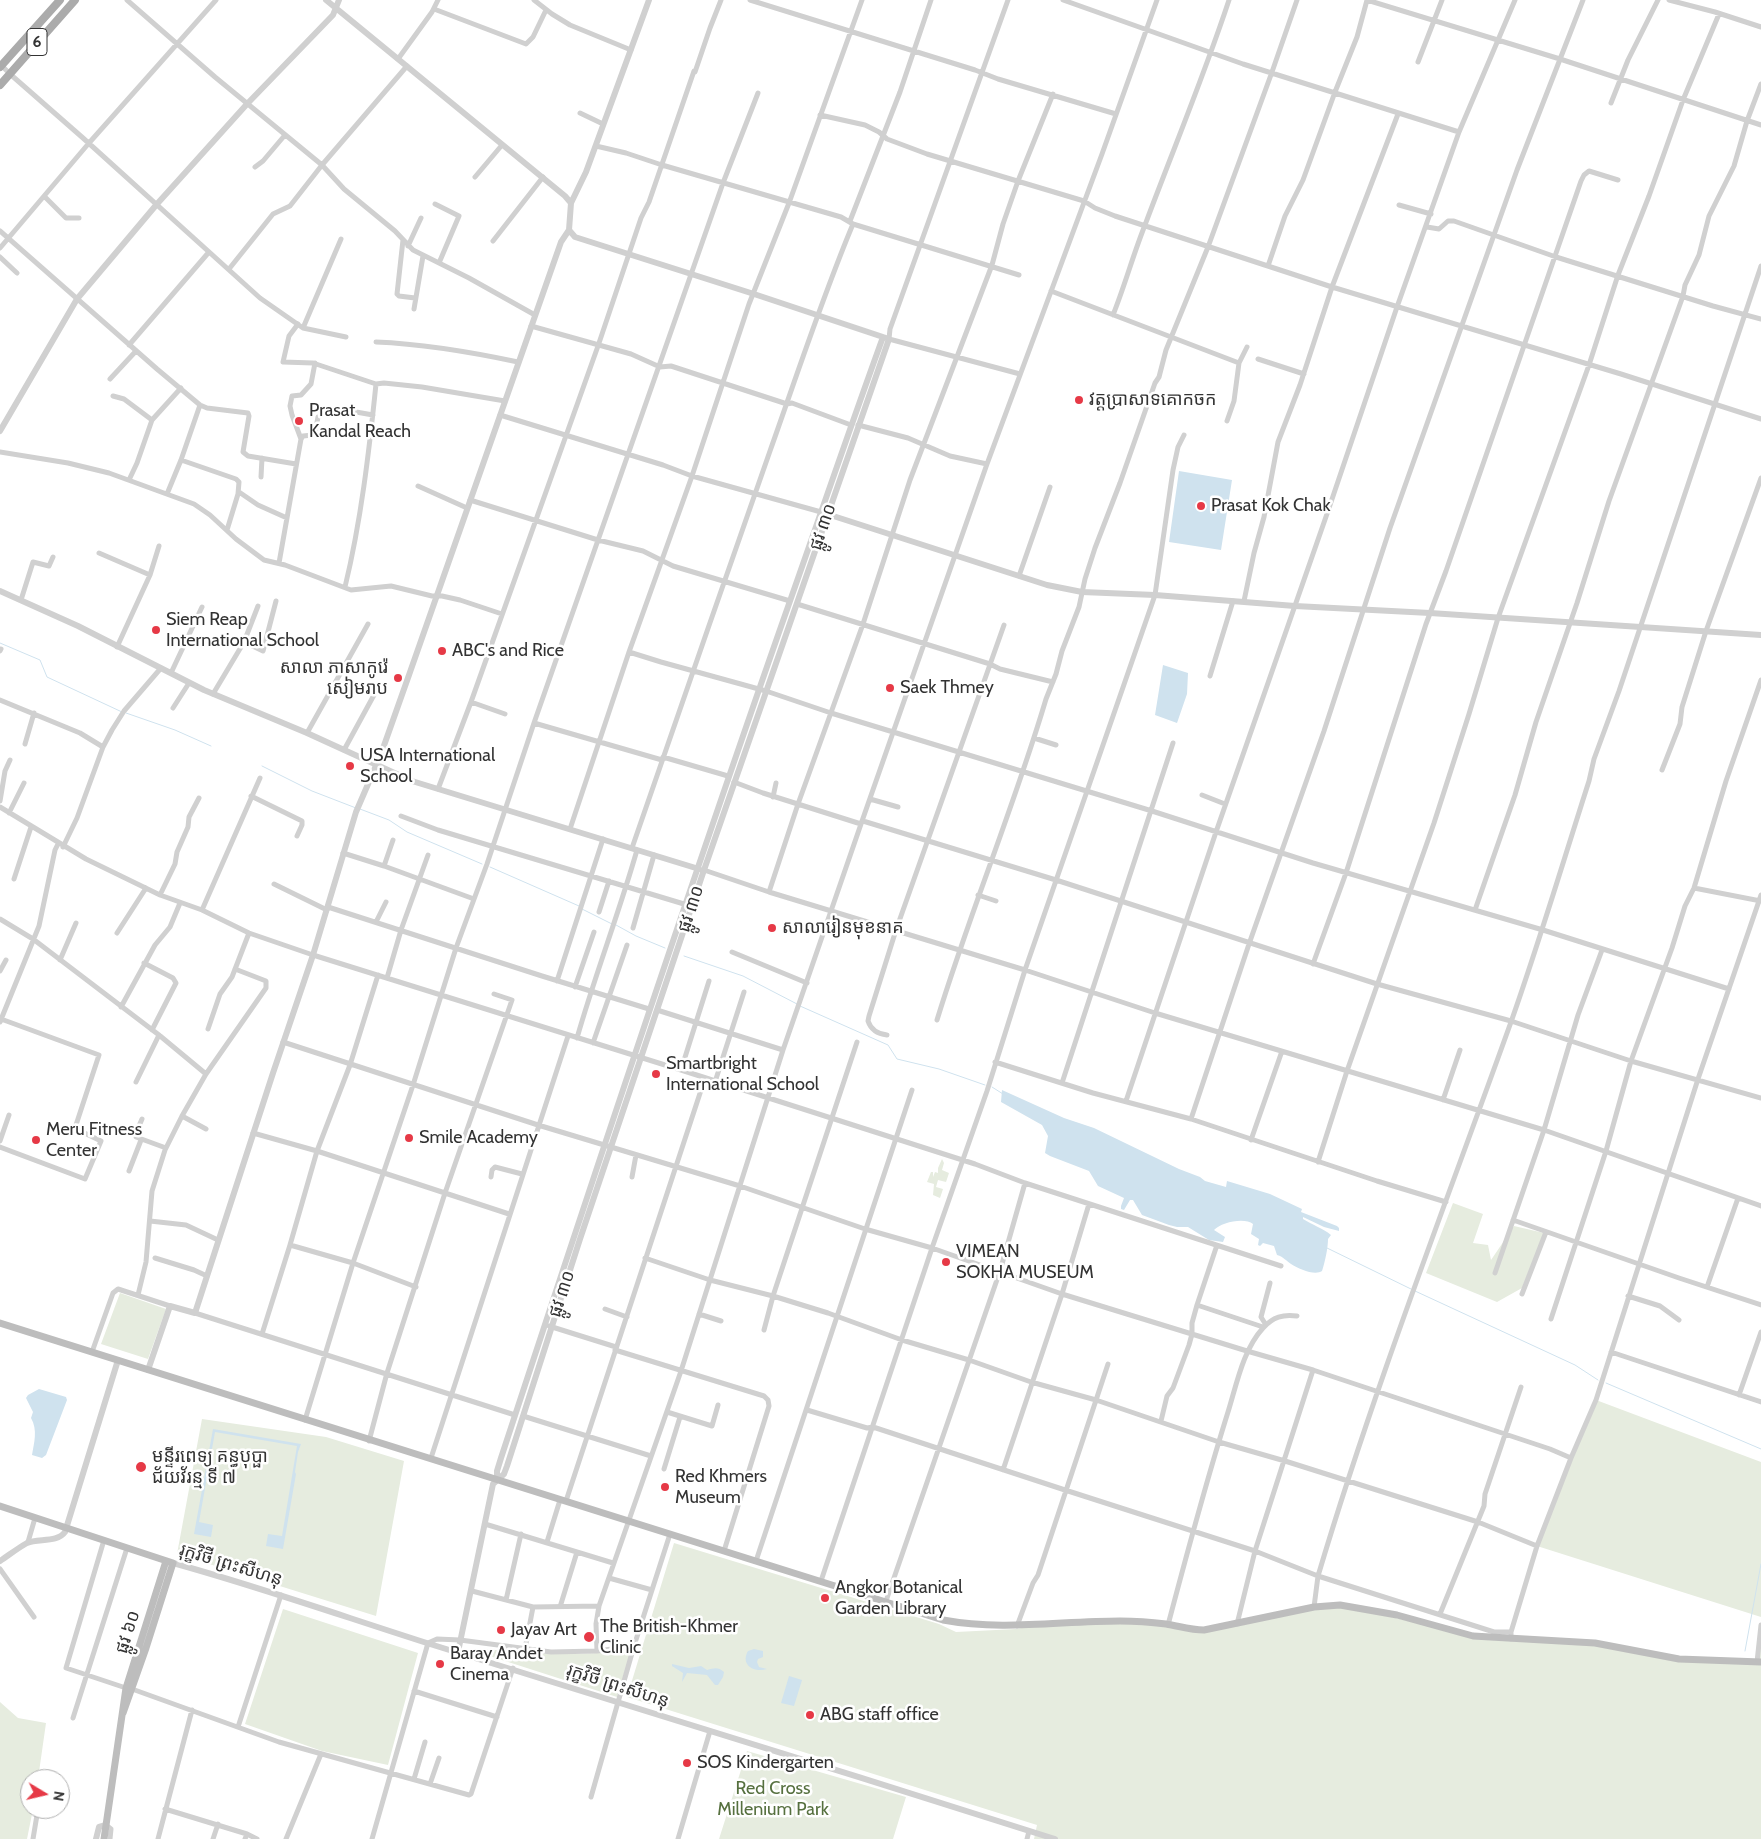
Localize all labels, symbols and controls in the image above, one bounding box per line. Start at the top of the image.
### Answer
road number: 6 [27,28,47,56]
place label: វត្តប្រាសាទគោកចក [1089,389,1217,411]
marker: វត្តប្រាសាទគោកចក [1073,394,1085,406]
place label: Prasat Kandal Reach [309,400,411,442]
marker: Prasat Kandal Reach [293,415,305,427]
place label: Prasat Kok Chak [1211,495,1331,517]
marker: Prasat Kok Chak [1195,500,1207,512]
street label: ផ្លូវ ៣០ [805,501,841,553]
place label: Siem Reap International School [166,609,319,652]
marker: Siem Reap International School [150,624,162,636]
place label: ABC's and Rice [452,640,564,662]
marker: ABC's and Rice [436,645,448,657]
place label: សាលា ភាសាកូរ៉េ សៀមរាប [280,657,388,700]
marker: សាលា ភាសាកូរ៉េ សៀមរាប [392,672,404,684]
place label: Saek Thmey [900,677,994,699]
marker: Saek Thmey [884,682,896,694]
place label: USA International School [360,745,495,788]
marker: USA International School [344,760,356,772]
street label: ផ្លូវ ៣០ [673,883,709,935]
place label: សាលារៀនមុខនាគ [782,917,904,939]
marker: សាលារៀនមុខនាគ [766,922,778,934]
place label: Smartbright International School [666,1053,819,1096]
marker: Smartbright International School [650,1068,662,1080]
place label: Meru Fitness Center [46,1119,142,1162]
place label: Smile Academy [419,1127,538,1149]
marker: Smile Academy [403,1132,415,1144]
marker: Meru Fitness Center [30,1134,42,1146]
place label: VIMEAN SOKHA MUSEUM [956,1241,1094,1284]
marker: VIMEAN SOKHA MUSEUM [940,1256,952,1268]
street label: ផ្លូវ ៣០ [544,1268,580,1320]
place label: មន្ទីរពេទ្យ គន្ធបុប្ផា ជ័យវ័រន្ម ទី ៧ [152,1446,268,1488]
marker: មន្ទីរពេទ្យ គន្ធបុប្ផា ជ័យវ័រន្ម ទី ៧ [134,1460,148,1474]
place label: Red Khmers Museum [675,1466,767,1508]
marker: Red Khmers Museum [659,1481,671,1493]
street label: រុក្ខវិថី ព្រះសីហនុ [177,1539,285,1591]
place label: Angkor Botanical Garden Library [835,1577,963,1620]
marker: Angkor Botanical Garden Library [819,1592,831,1604]
street label: ផ្លូវ ៦០ [111,1608,145,1656]
place label: The British-Khmer Clinic [600,1616,738,1658]
place label: Jayav Art [511,1619,577,1641]
marker: Jayav Art [495,1624,507,1636]
marker: The British-Khmer Clinic [582,1630,596,1644]
place label: Baray Andet Cinema [450,1643,543,1686]
marker: Baray Andet Cinema [434,1658,446,1670]
street label: រុក្ខវិថី ព្រះសីហនុ [564,1659,672,1713]
place label: ABG staff office [820,1704,939,1726]
marker: ABG staff office [804,1709,816,1721]
place label: SOS Kindergarten [697,1752,834,1774]
marker: SOS Kindergarten [681,1757,693,1769]
north arrow [20,1769,70,1819]
park label: Red Cross Millenium Park [717,1778,829,1820]
text: N [49,1790,68,1802]

